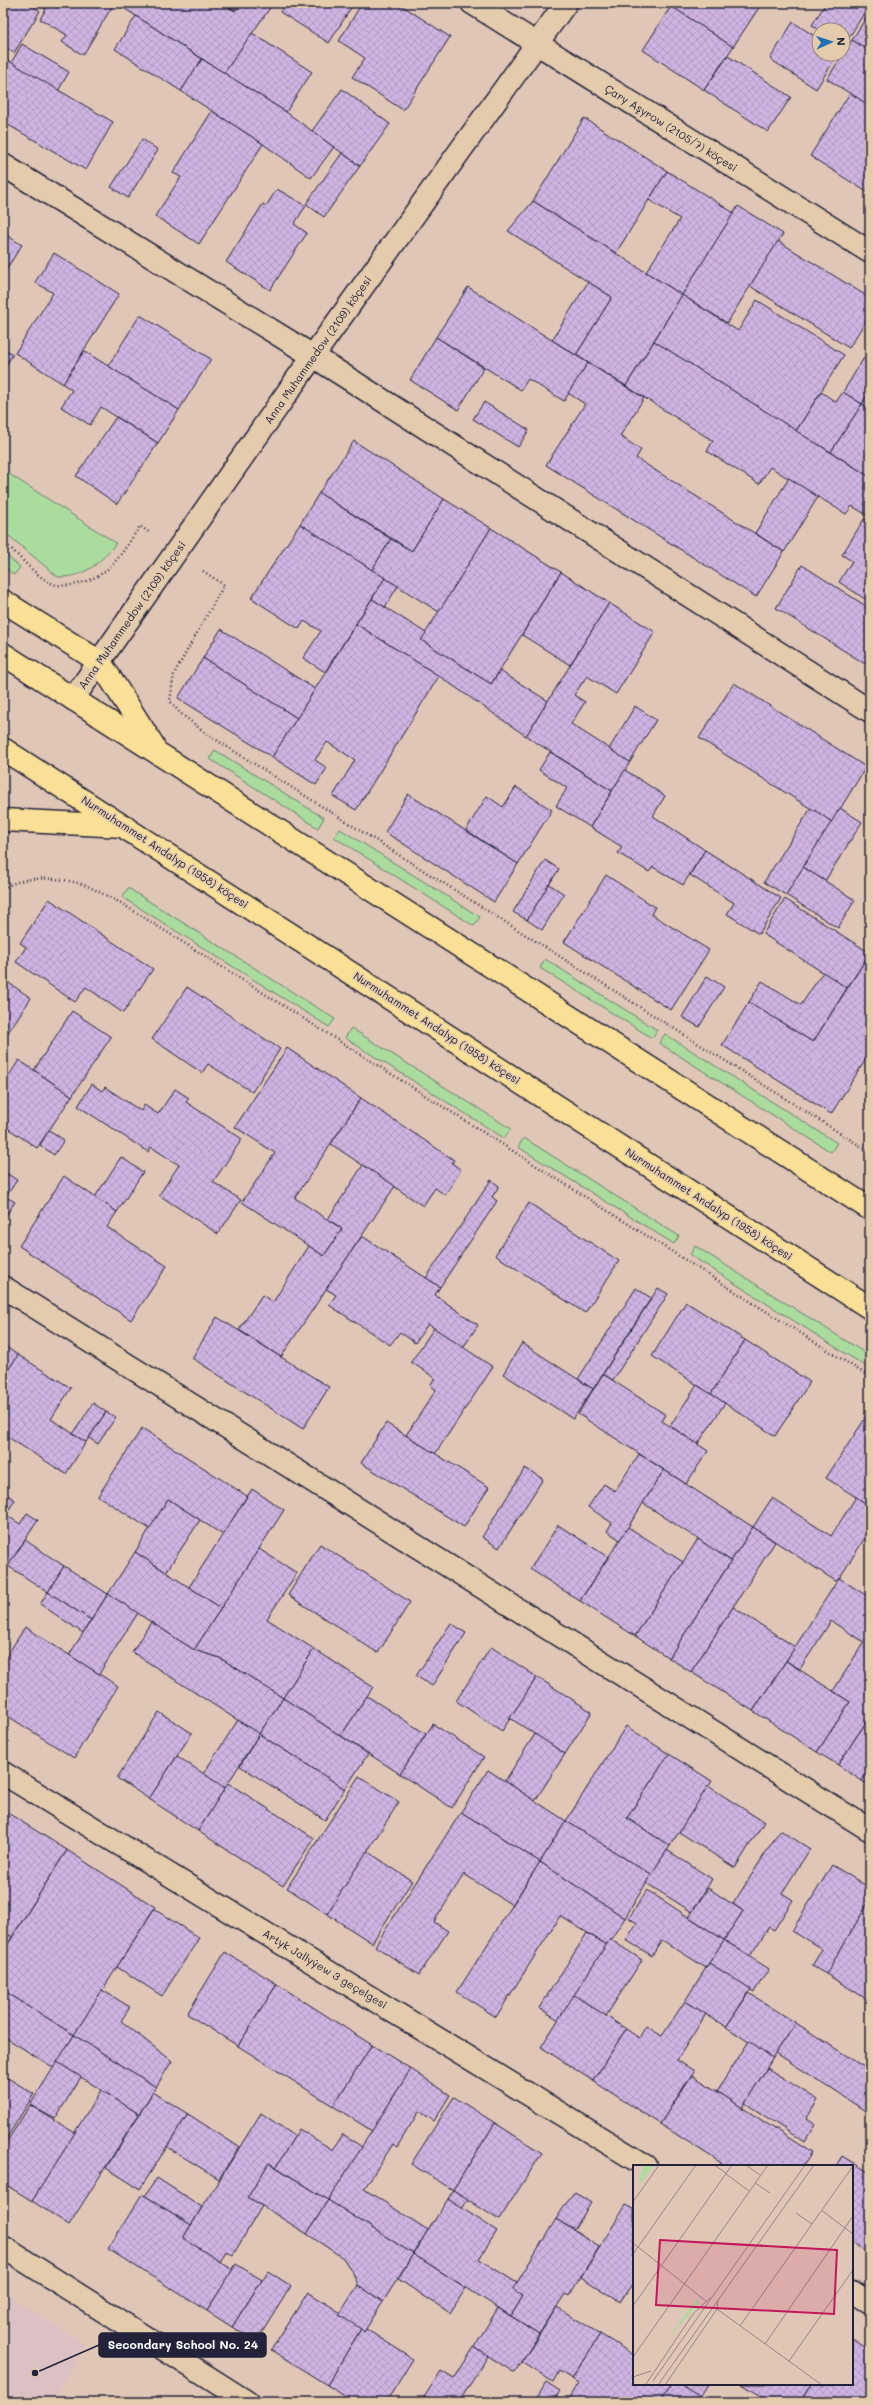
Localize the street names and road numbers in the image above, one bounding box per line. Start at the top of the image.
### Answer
street label: Çary Aşyrow (2105/7) köçesi [602,80,740,175]
street label: Anna Muhammedow (2109) köçesi [261,273,375,427]
street label: Anna Muhammedow (2109) köçesi [75,538,189,692]
street label: Nurmuhammet Andalyp (1958) köçesi [79,792,252,911]
street label: Nurmuhammet Andalyp (1958) köçesi [351,968,524,1087]
street label: Nurmuhammet Andalyp (1958) köçesi [623,1144,796,1263]
street label: Artyk Jallyýew 3 geçelgesi [260,1925,390,2012]

